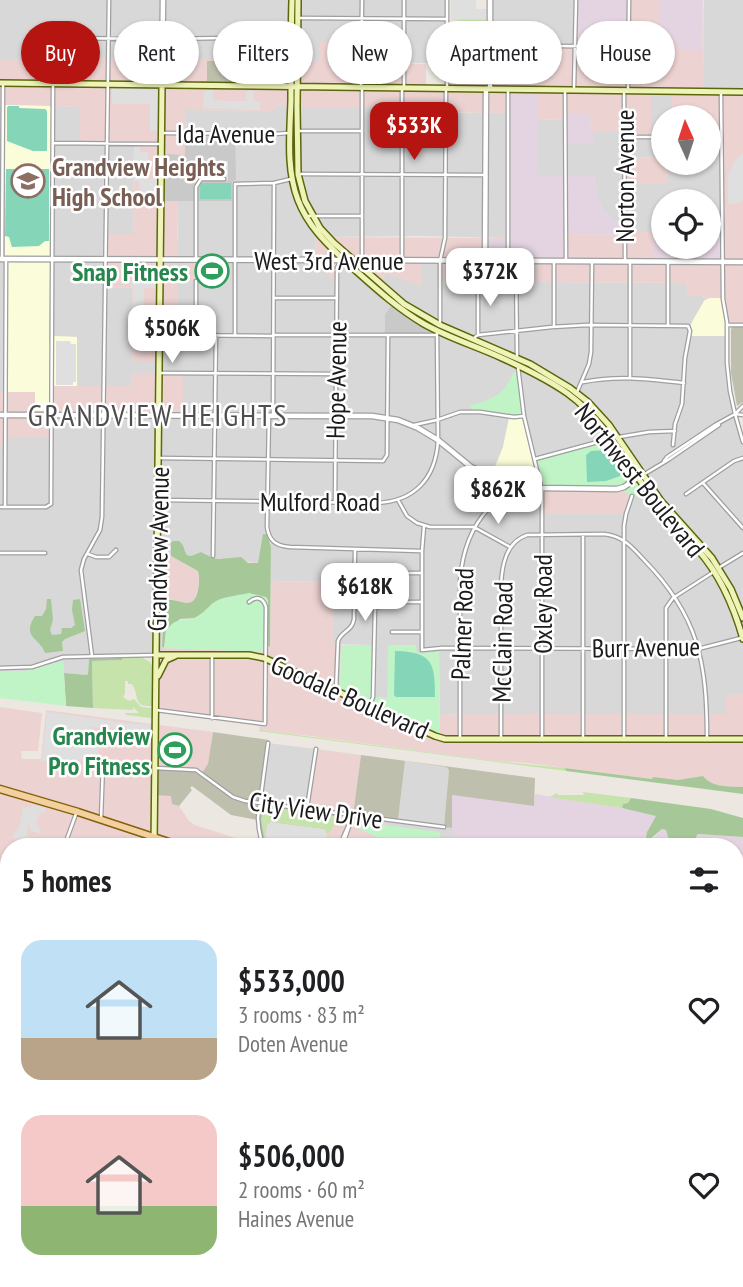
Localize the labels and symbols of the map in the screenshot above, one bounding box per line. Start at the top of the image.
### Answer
pin: $533K [365,102,463,162]
north arrow [651,105,721,175]
street label: Norton Avenue [608,109,641,243]
street label: Ida Avenue [177,117,275,150]
place label: Grandview Heights High School [52,150,225,213]
school or university icon: Grandview Heights High School [9,162,47,200]
street label: West 3rd Avenue [254,244,404,277]
pin: $372K [441,248,539,308]
sports icon: Snap Fitness [193,252,231,290]
place label: Snap Fitness [72,255,188,288]
pin: $506K [123,306,221,365]
street label: Hope Avenue [318,321,354,439]
district label: GRANDVIEW HEIGHTS [28,395,288,434]
street label: Northwest Boulevard [568,396,712,564]
street label: Grandview Avenue [140,466,176,632]
pin: $862K [449,466,547,526]
street label: Mulford Road [260,485,380,518]
street label: Oxley Road [526,554,559,654]
pin: $618K [316,564,414,623]
street label: Palmer Road [444,567,480,681]
street label: McClain Road [484,581,520,703]
street label: Burr Avenue [592,630,700,664]
street label: Goodale Boulevard [266,648,434,746]
place label: Grandview Pro Fitness [48,719,150,782]
sports icon: Grandview Pro Fitness [156,731,194,769]
street label: City View Drive [247,784,385,836]

